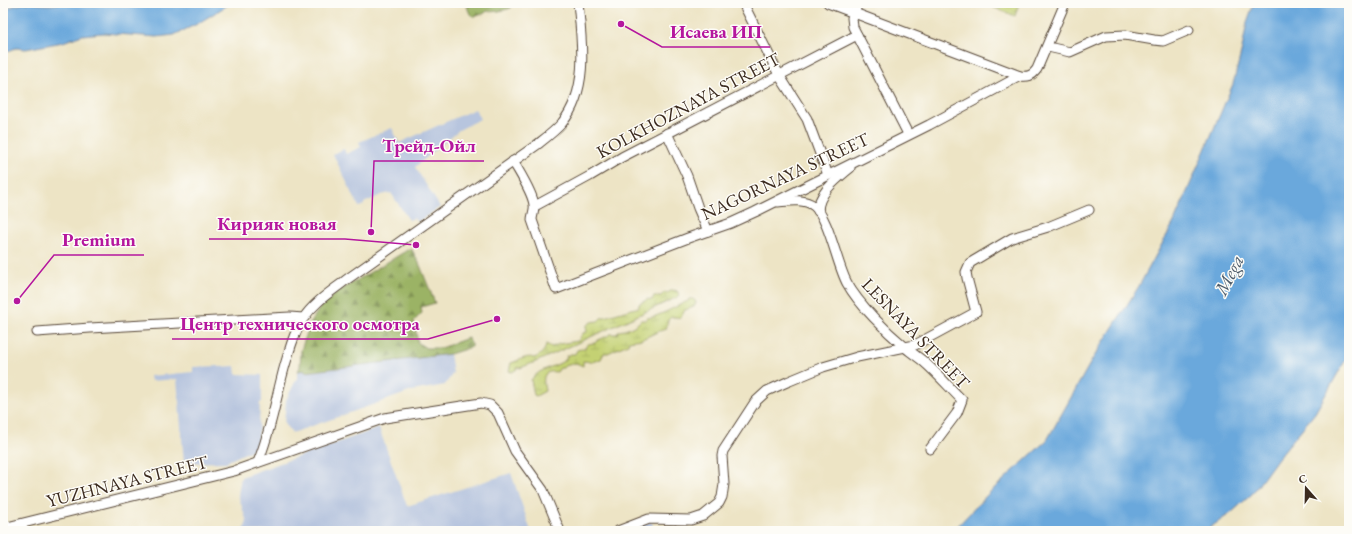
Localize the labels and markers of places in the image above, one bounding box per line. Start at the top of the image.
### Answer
callout: Исаева ИП [662,16,770,47]
callout: Трейд-Ойл [374,130,484,161]
callout: Кирияк новая [209,208,345,239]
callout: Premium [54,224,144,255]
callout: Центр технического осмотра [172,308,428,339]

